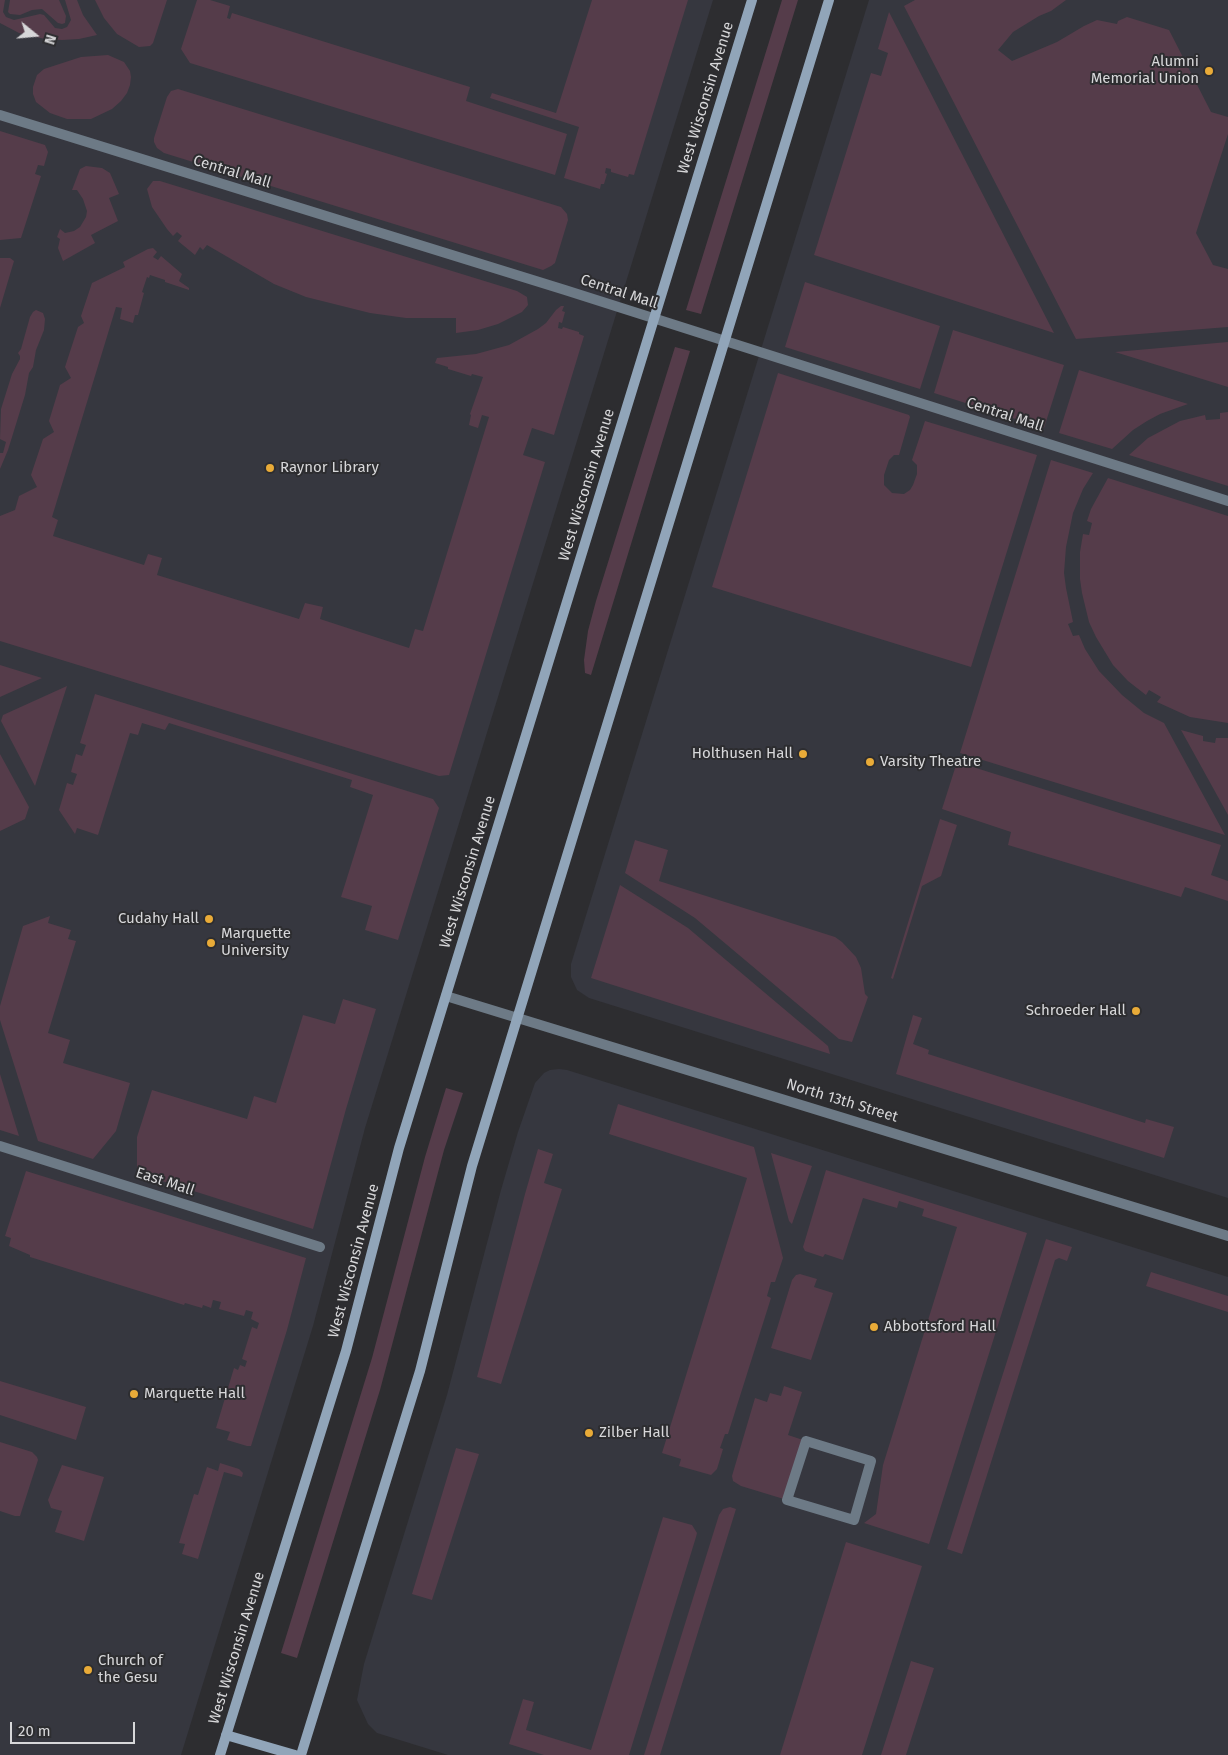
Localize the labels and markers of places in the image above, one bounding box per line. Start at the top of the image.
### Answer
place label: Alumni Memorial Union [1091,53,1199,88]
marker: Alumni Memorial Union [1203,65,1215,77]
place label: Raynor Library [280,459,379,477]
marker: Raynor Library [264,462,276,474]
place label: Holthusen Hall [692,745,793,763]
marker: Holthusen Hall [797,748,809,760]
place label: Varsity Theatre [880,753,981,771]
marker: Varsity Theatre [864,756,876,768]
place label: Cudahy Hall [118,910,199,928]
marker: Cudahy Hall [203,913,215,925]
place label: Marquette University [221,925,291,960]
marker: Marquette University [205,937,217,949]
place label: Schroeder Hall [1026,1002,1126,1020]
marker: Schroeder Hall [1130,1005,1142,1017]
place label: Abbottsford Hall [884,1318,996,1336]
marker: Abbottsford Hall [868,1321,880,1333]
place label: Marquette Hall [144,1385,245,1403]
marker: Marquette Hall [128,1388,140,1400]
place label: Zilber Hall [599,1424,669,1442]
marker: Zilber Hall [583,1427,595,1439]
place label: Church of the Gesu [98,1652,163,1687]
marker: Church of the Gesu [82,1664,94,1676]

